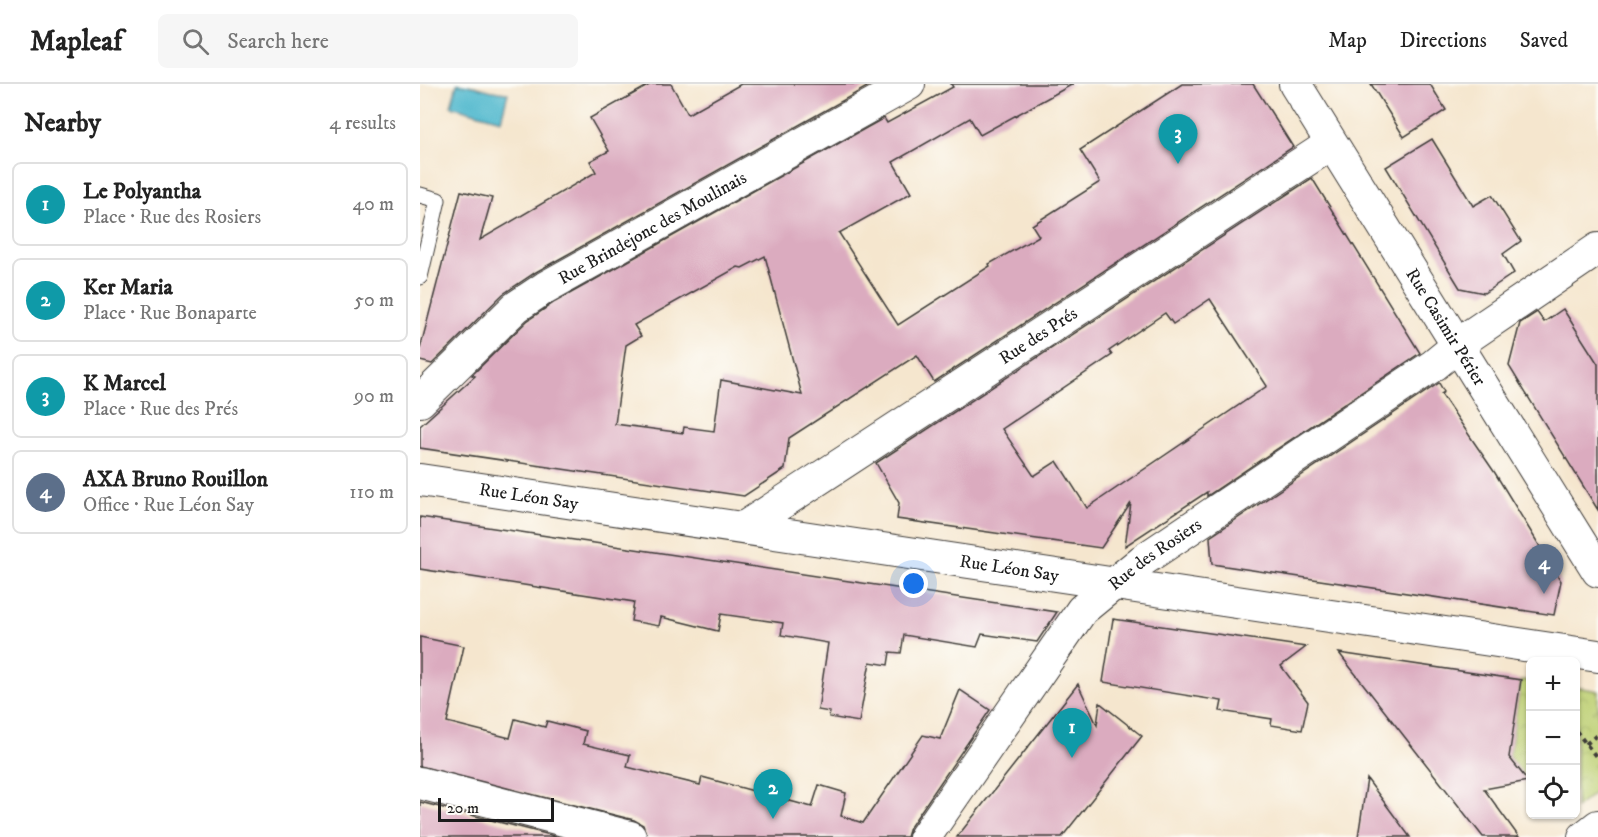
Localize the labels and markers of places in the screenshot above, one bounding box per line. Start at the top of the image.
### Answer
pin: 3 [1158,115,1197,164]
pin: 4 [1524,544,1564,594]
pin: 1 [1052,708,1092,758]
pin: 2 [754,770,792,819]

